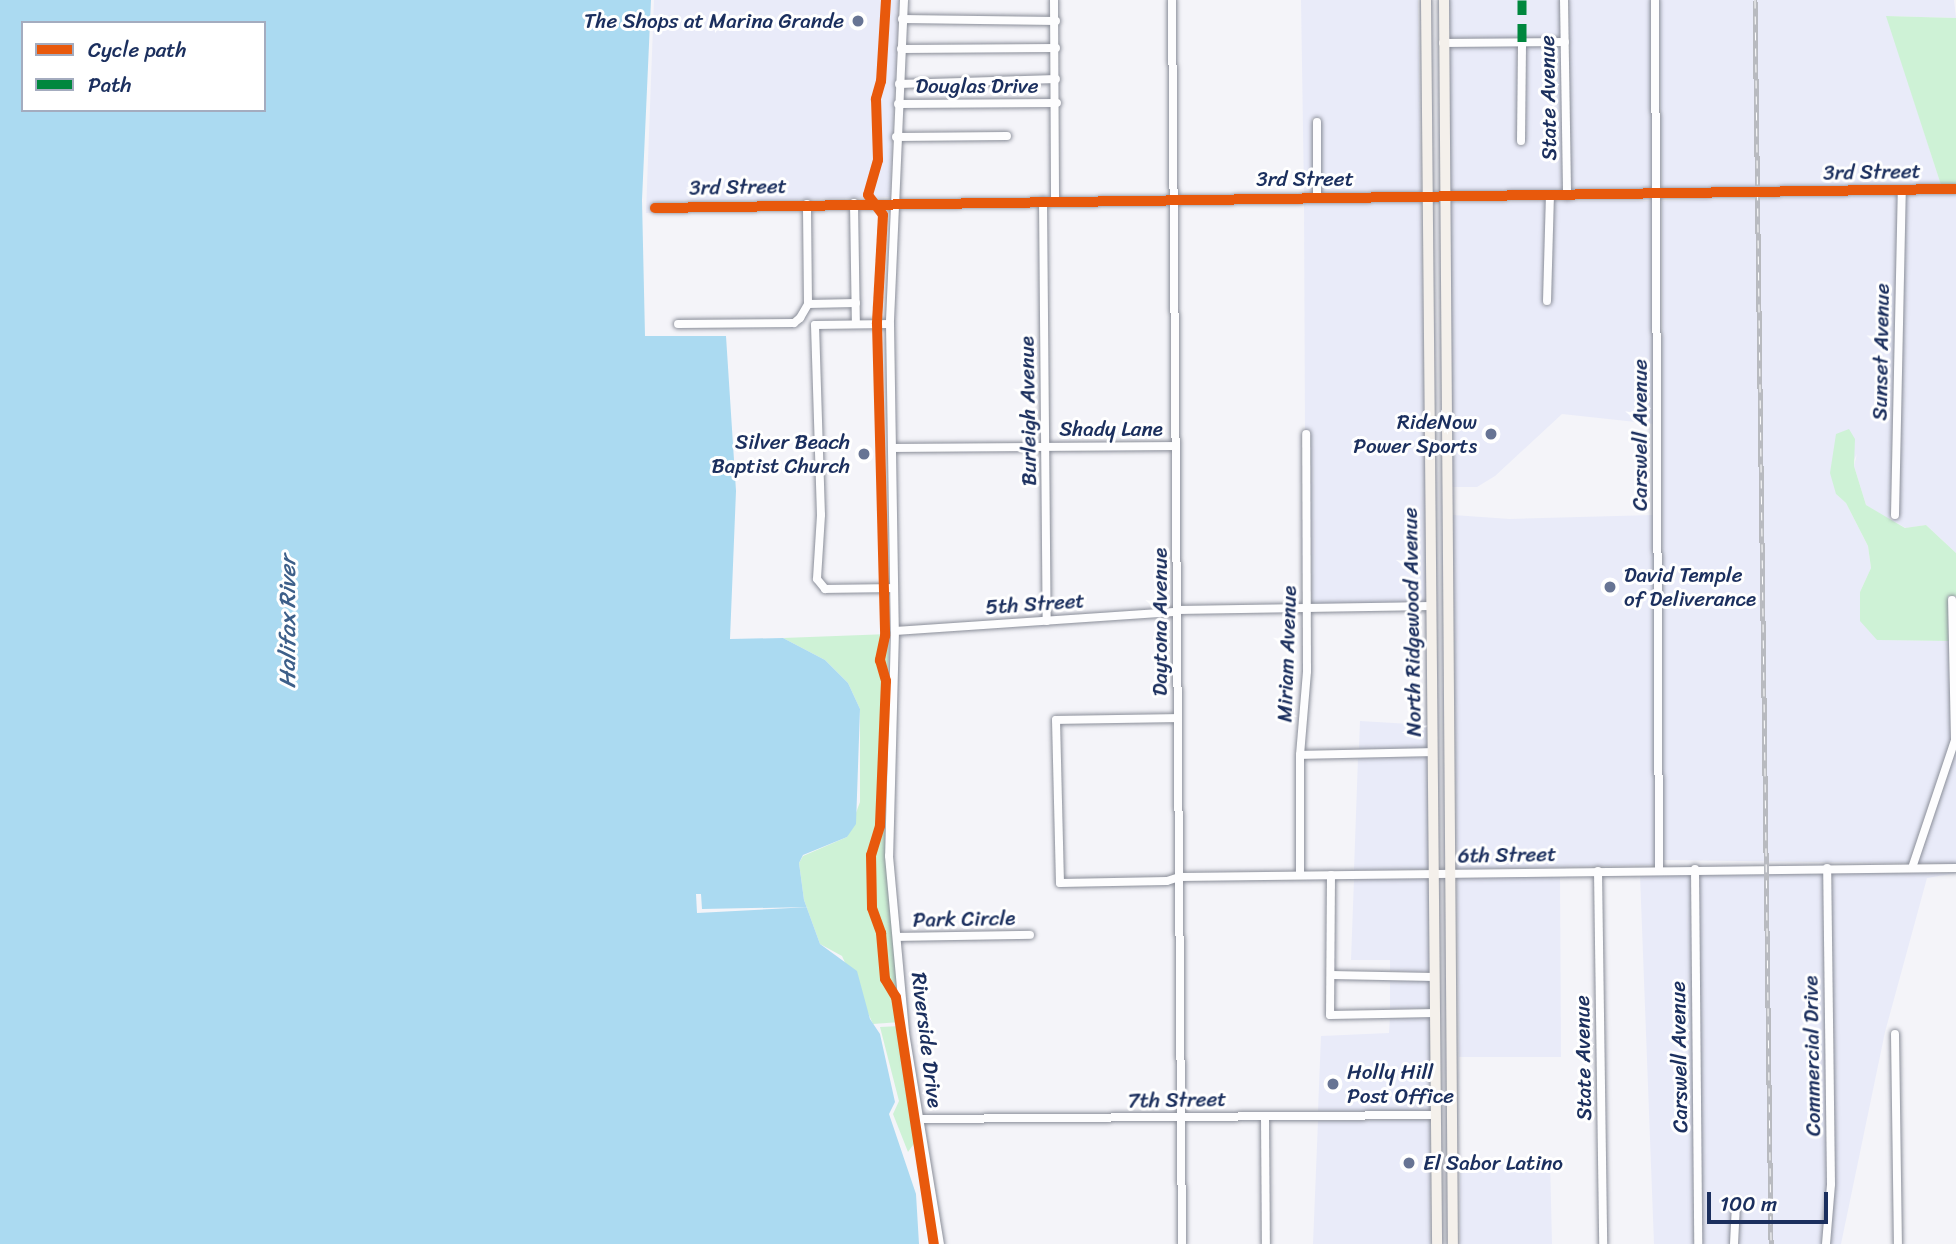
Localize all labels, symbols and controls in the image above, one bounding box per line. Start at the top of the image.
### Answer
place label: The Shops at Marina Grande [585,8,844,34]
marker: The Shops at Marina Grande [850,13,866,29]
legend [21,21,266,112]
text: Cycle path [88,31,187,69]
street label: State Avenue [1534,35,1562,161]
text: Path [88,66,131,104]
street label: Douglas Drive [915,73,1039,99]
street label: 3rd Street [1823,159,1921,185]
street label: 3rd Street [1256,166,1354,192]
street label: 3rd Street [689,174,787,200]
street label: Sunset Avenue [1867,283,1895,421]
street label: Burleigh Avenue [1014,336,1042,486]
street label: Carswell Avenue [1627,359,1653,511]
place label: RideNow Power Sports [1353,409,1477,459]
street label: Shady Lane [1059,416,1163,442]
marker: RideNow Power Sports [1483,426,1499,442]
place label: Silver Beach Baptist Church [711,429,850,479]
marker: Silver Beach Baptist Church [856,446,872,462]
street label: North Ridgewood Avenue [1397,507,1427,737]
street label: Daytona Avenue [1147,548,1173,696]
water label: Halifax River [274,556,302,688]
place label: David Temple of Deliverance [1624,562,1756,612]
marker: David Temple of Deliverance [1602,579,1618,595]
street label: Miriam Avenue [1272,585,1302,723]
street label: 5th Street [984,588,1086,620]
street label: 6th Street [1457,842,1557,868]
street label: Park Circle [912,906,1016,932]
street label: Riverside Drive [906,970,948,1110]
street label: Commercial Drive [1798,975,1826,1137]
street label: Carswell Avenue [1665,981,1693,1133]
street label: State Avenue [1569,995,1597,1121]
place label: Holly Hill Post Office [1347,1059,1454,1109]
marker: Holly Hill Post Office [1325,1076,1341,1092]
street label: 7th Street [1127,1087,1227,1113]
place label: El Sabor Latino [1423,1150,1563,1176]
marker: El Sabor Latino [1401,1155,1417,1171]
scale bar [1711,1178,1832,1222]
text: 100 m [1720,1185,1777,1223]

